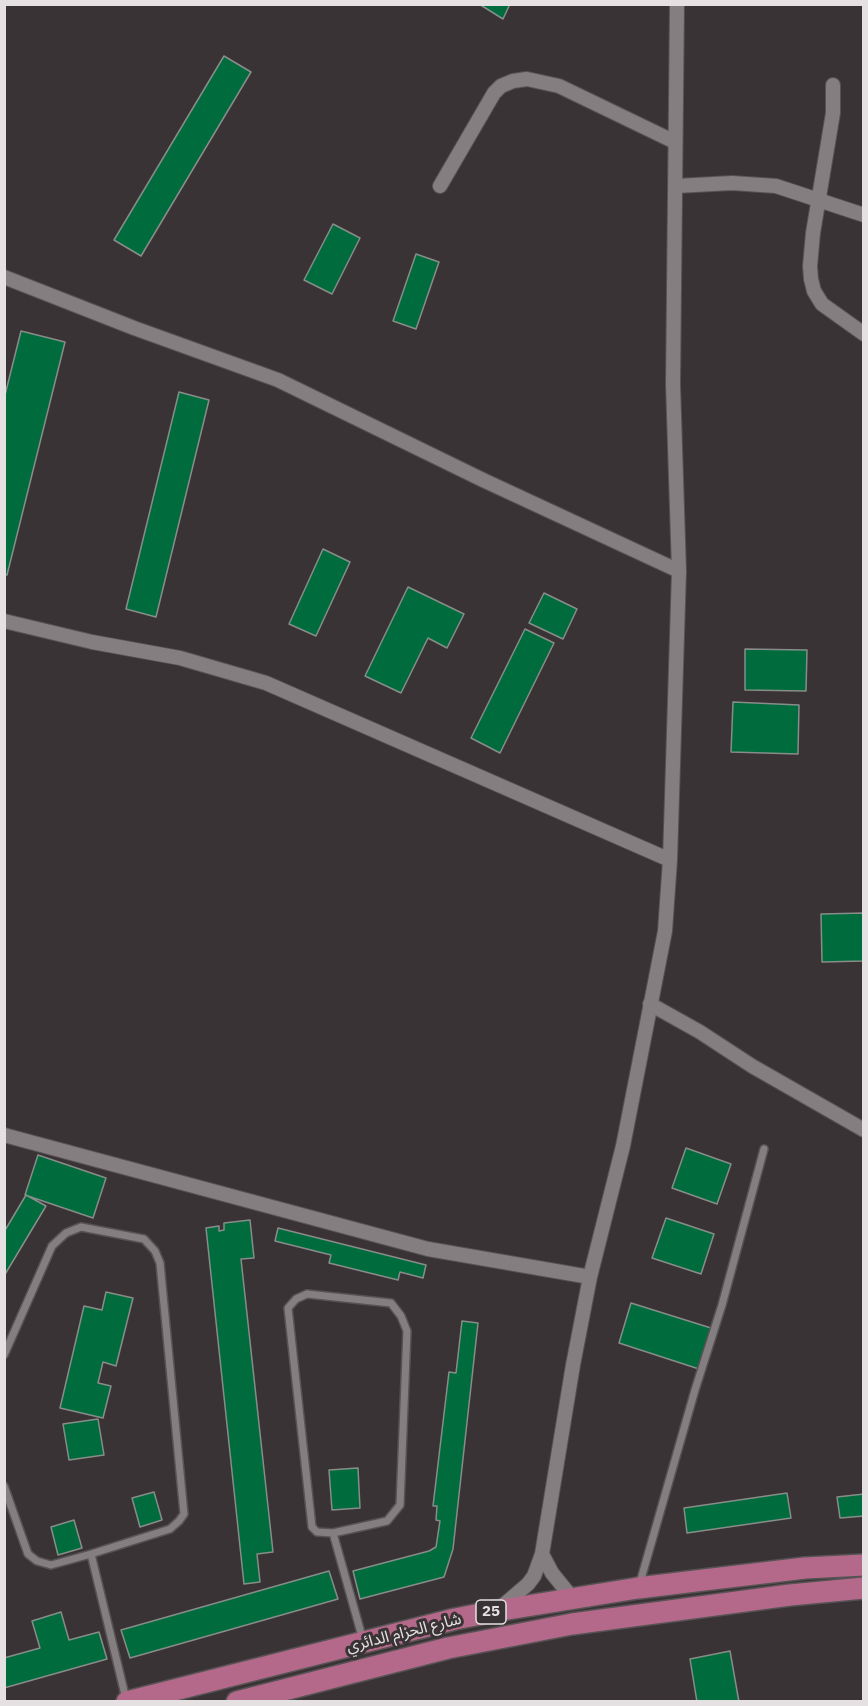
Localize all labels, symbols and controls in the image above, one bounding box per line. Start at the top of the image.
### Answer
road number: 25 [476,1600,506,1624]
street label: شارع الحزام الدائري [345,1609,463,1657]

